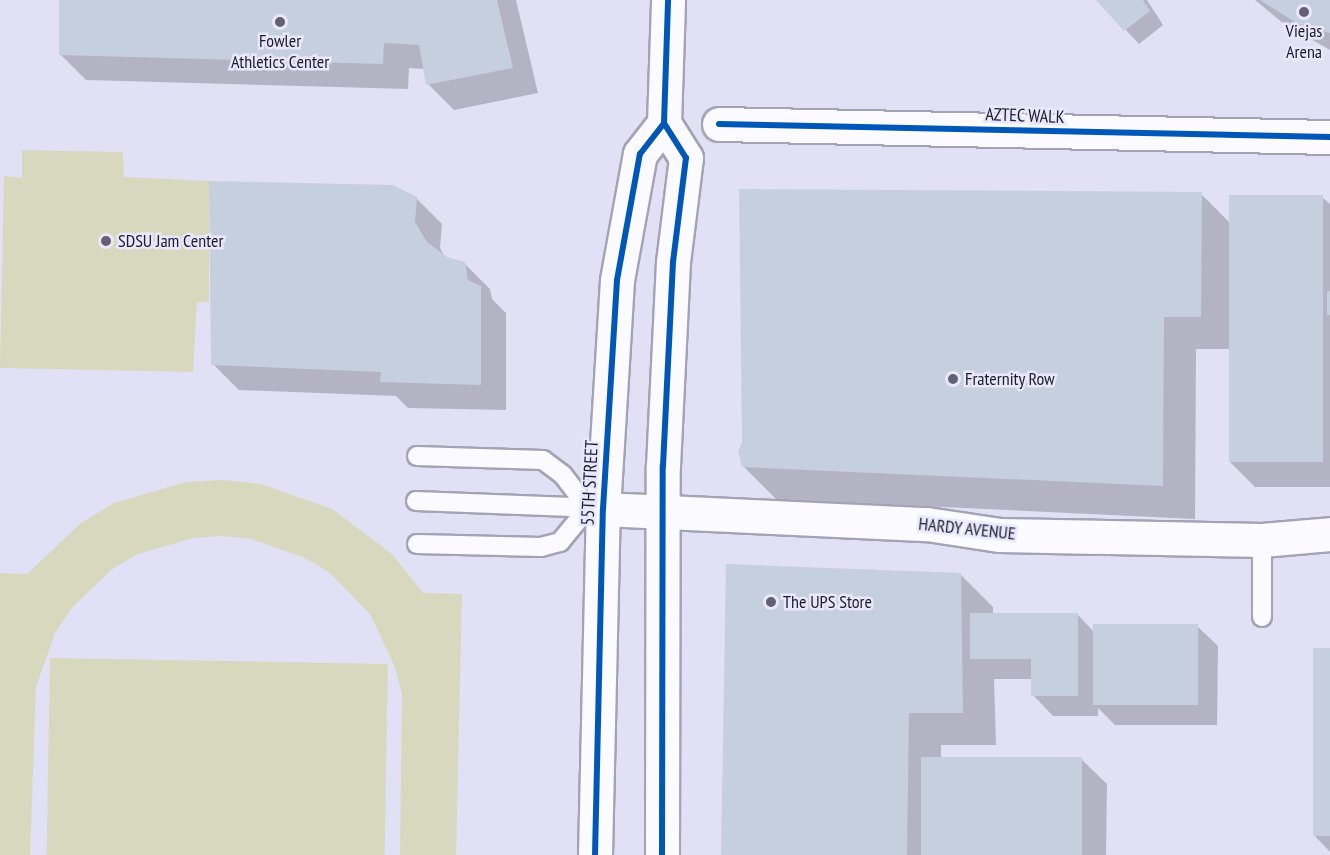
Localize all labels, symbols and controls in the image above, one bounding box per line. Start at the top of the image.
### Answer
marker: Viejas Arena [1297,5,1311,19]
marker: Fowler Athletics Center [273,15,287,29]
place label: Viejas Arena [1286,21,1322,63]
place label: Fowler Athletics Center [231,31,329,74]
street label: AZTEC WALK [985,104,1065,128]
place label: SDSU Jam Center [118,230,223,252]
marker: SDSU Jam Center [99,234,113,248]
place label: Fraternity Row [965,368,1055,390]
marker: Fraternity Row [946,372,960,386]
street label: 55TH STREET [577,440,603,526]
street label: HARDY AVENUE [917,513,1017,545]
place label: The UPS Store [783,591,872,613]
marker: The UPS Store [764,595,778,609]

